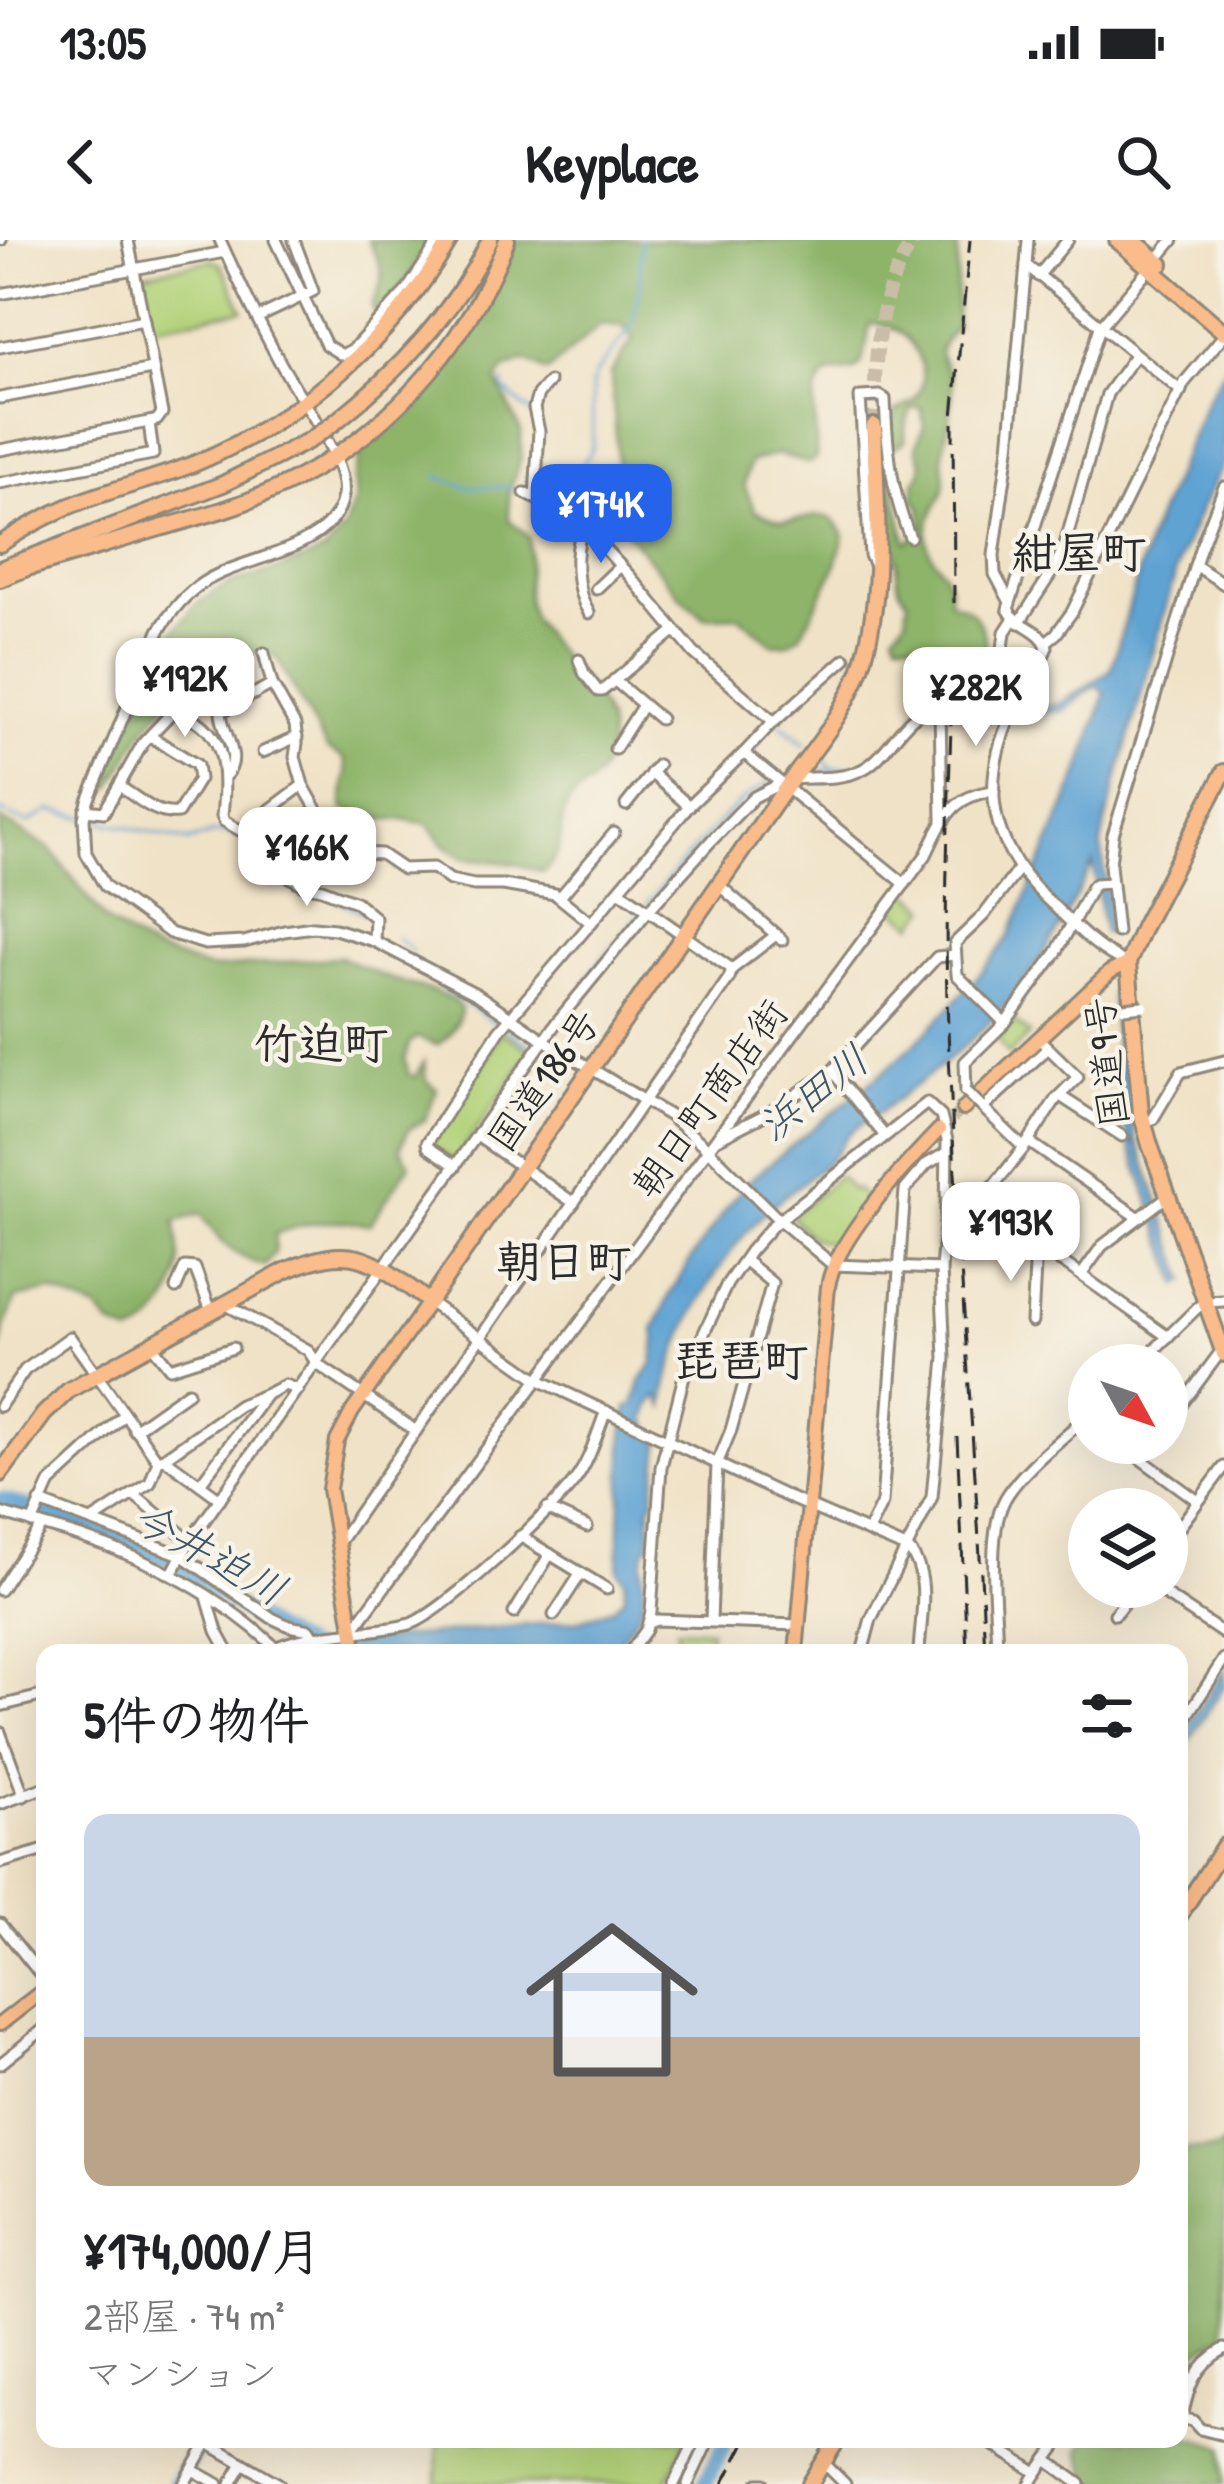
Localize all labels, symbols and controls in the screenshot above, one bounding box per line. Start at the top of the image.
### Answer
text: 13:05 [60,12,146,73]
text: Keyplace [525,126,699,199]
icon: back [48,129,114,195]
icon: search [1110,129,1176,195]
pin: ¥174K [517,464,685,566]
text: ¥174K [558,476,644,529]
district label: 紺屋町 [1011,521,1147,582]
pin: ¥192K [101,638,269,740]
pin: ¥282K [892,647,1060,749]
text: ¥192K [142,650,228,703]
text: ¥282K [930,659,1022,712]
pin: ¥166K [223,807,391,909]
text: ¥166K [265,819,349,872]
street label: 朝日町商店街 [618,987,799,1208]
street label: 国道9号 [1071,994,1140,1130]
street label: 国道186号 [474,998,611,1162]
district label: 竹迫町 [253,1012,389,1073]
water label: 浜田川 [745,1030,880,1153]
pin: ¥193K [927,1182,1095,1284]
text: ¥193K [969,1194,1053,1247]
district label: 朝日町 [496,1230,632,1291]
district label: 琵琶町 [673,1329,809,1390]
north arrow [1068,1344,1188,1464]
map controls [1068,1344,1188,1608]
water label: 今井迫川 [123,1487,298,1618]
button: layers [1068,1488,1188,1608]
icon: filters [1074,1683,1140,1749]
text: 5件の物件 [84,1685,310,1754]
icon: home [504,1892,720,2108]
text: ¥174,000/月 [84,2216,322,2285]
text: 2部屋 · 74 m² [84,2289,284,2342]
text: マンション [84,2346,277,2399]

